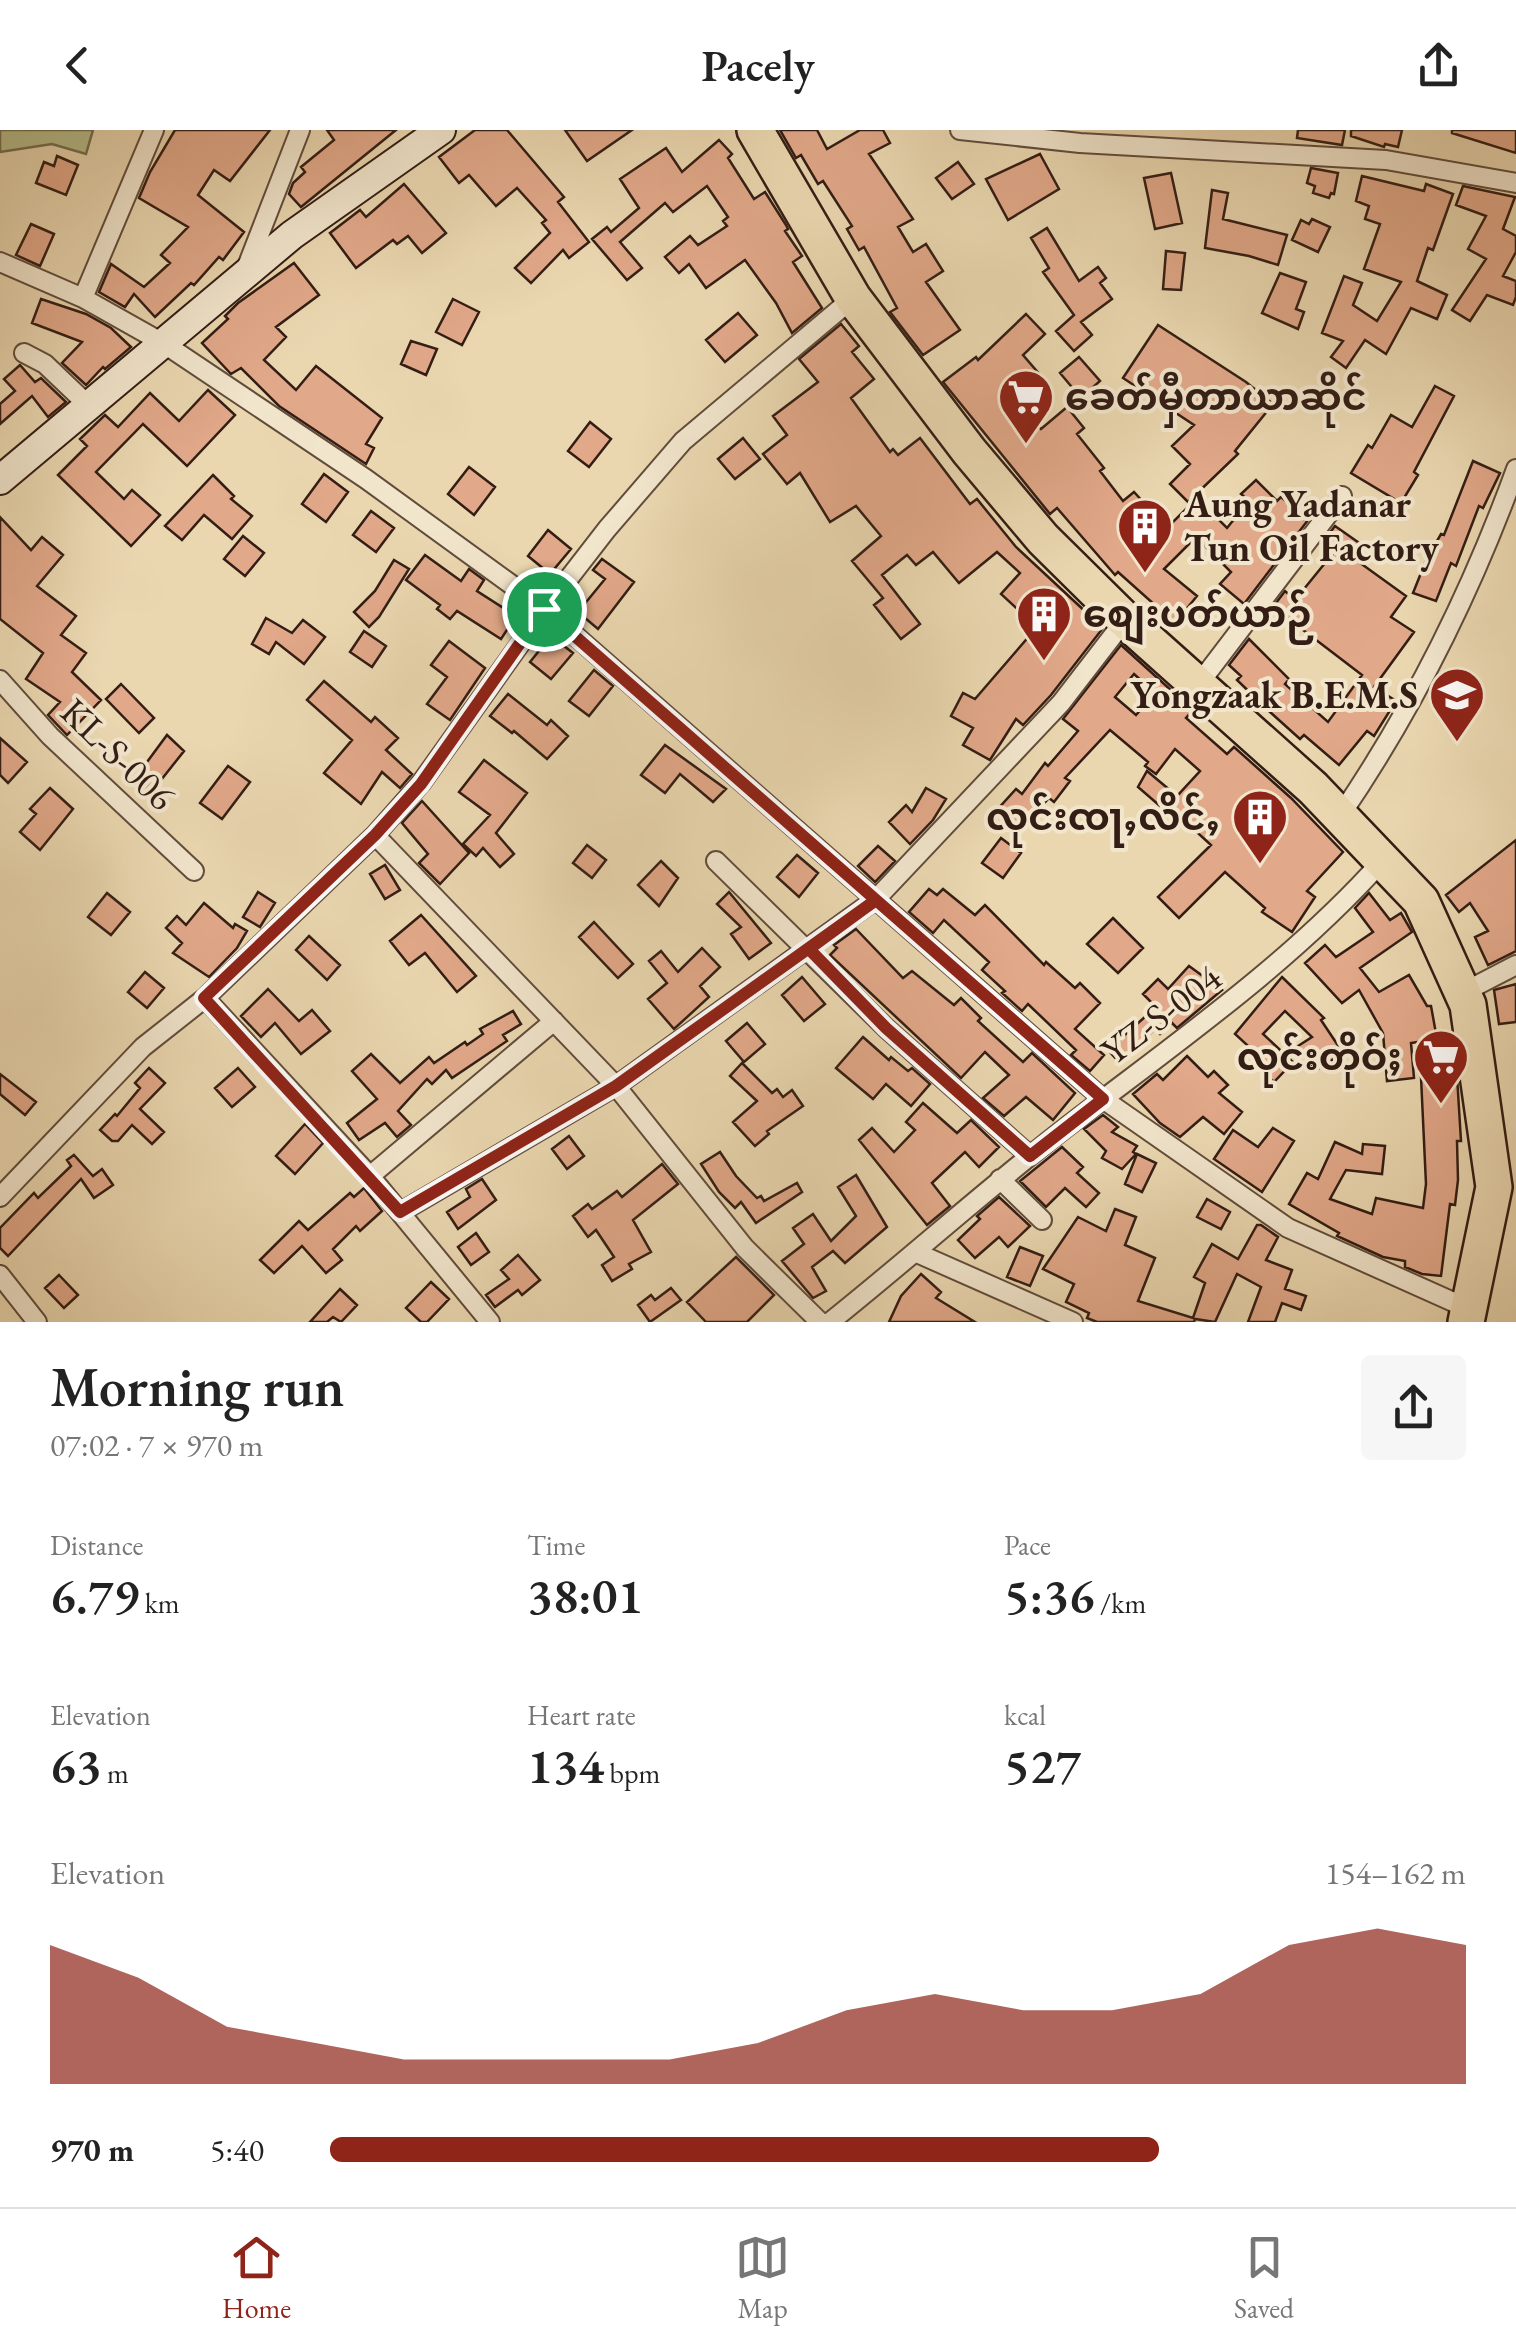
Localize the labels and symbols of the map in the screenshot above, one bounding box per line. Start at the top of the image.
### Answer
supermarket icon: ခေတ်မှီတာယာဆိုင် [996,367,1056,446]
place label: ခေတ်မှီတာယာဆိုင် [1065,371,1367,428]
place label: Aung Yadanar Tun Oil Factory [1183,479,1439,572]
building icon: Aung Yadanar Tun Oil Factory [1115,496,1175,575]
pin [502,567,587,652]
building icon: စျေးပတ်ယာဉ် [1014,584,1074,663]
place label: စျေးပတ်ယာဉ် [1083,589,1315,645]
school or university icon: Yongzaak B.E.M.S [1427,665,1487,744]
place label: Yongzaak B.E.M.S [1130,670,1418,719]
street label: KL-S-006 [51,687,186,820]
building icon: လုင်းၸႃႇလိင်ႇ [1230,787,1290,866]
place label: လုင်းၸႃႇလိင်ႇ [986,791,1221,848]
street label: YZ-S-004 [1091,952,1231,1075]
supermarket icon: လုင်းတိုဝ်ႈ [1411,1027,1471,1106]
place label: လုင်းတိုဝ်ႈ [1237,1031,1402,1088]

